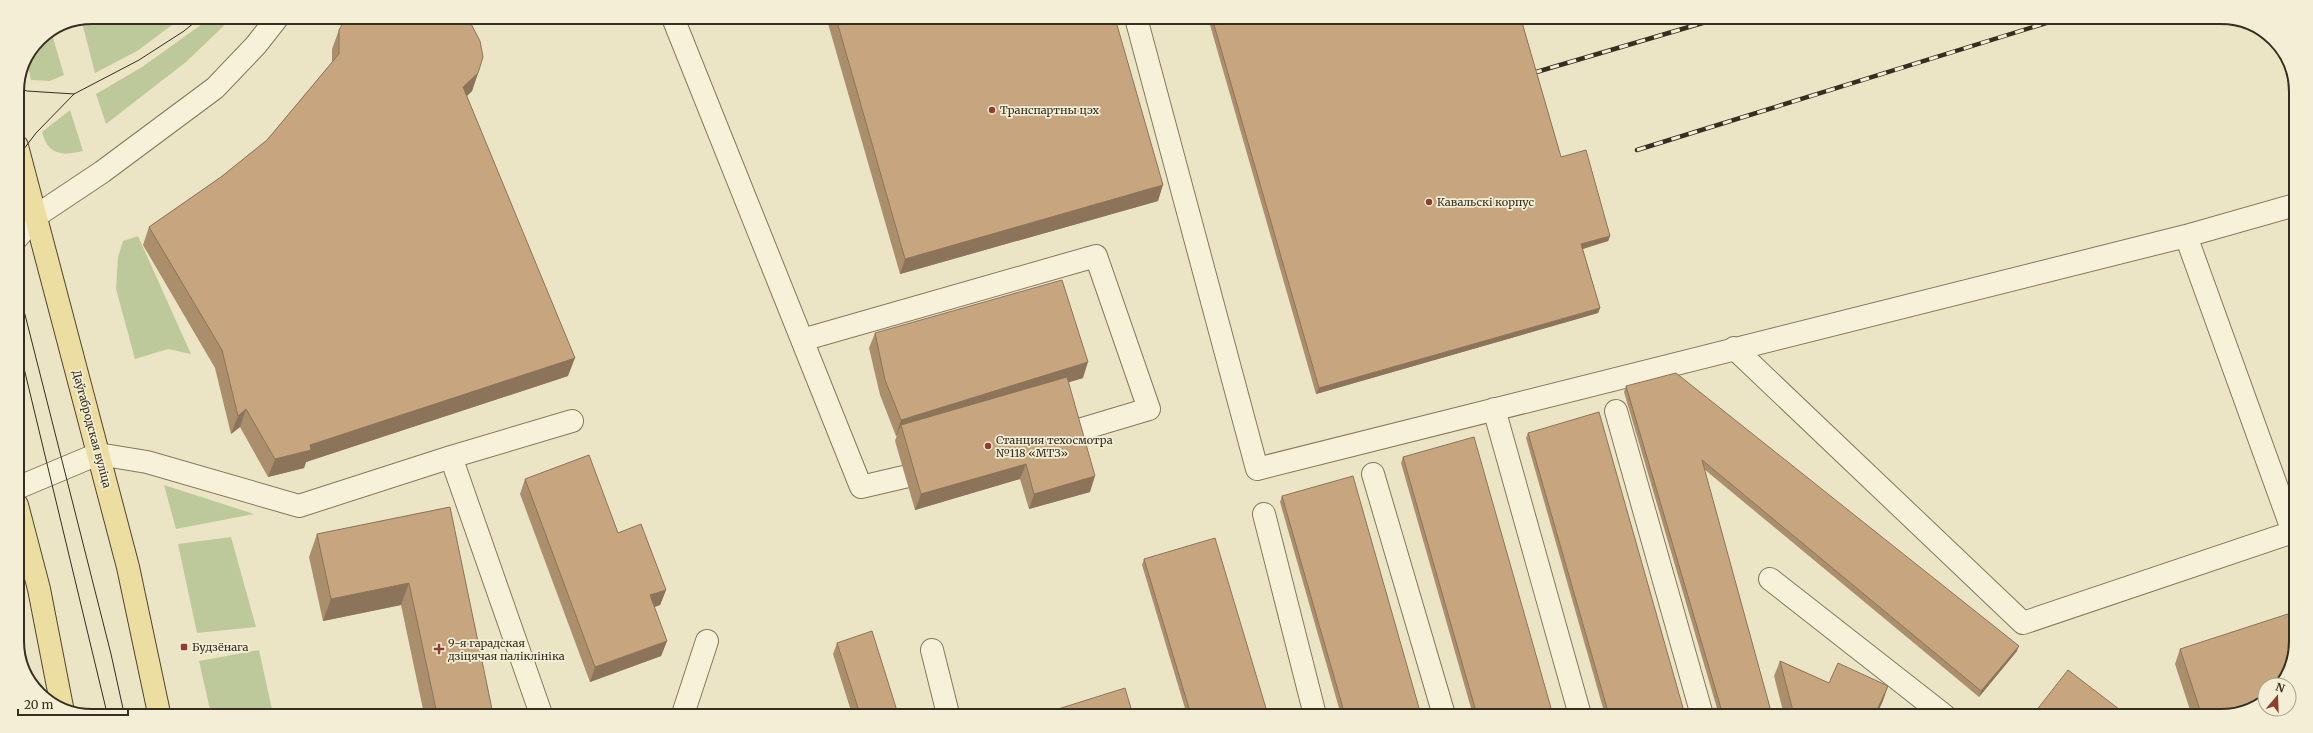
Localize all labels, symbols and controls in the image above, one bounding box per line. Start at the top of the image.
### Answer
place label: Транспартны цэх [1000,103,1100,117]
marker: Транспартны цэх [987,105,997,115]
place label: Кавальскі корпус [1437,195,1535,209]
marker: Кавальскі корпус [1424,197,1434,207]
street label: Даўгабродская вуліца [70,369,114,490]
place label: Станция техосмотра №118 «МТЗ» [996,433,1113,460]
marker: Станция техосмотра №118 «МТЗ» [983,441,993,451]
place label: 9-я гарадская дзіцячая паліклініка [447,636,565,663]
place label: Будзёнага [192,640,249,654]
marker: Будзёнага [179,642,189,652]
marker: 9-я гарадская дзіцячая паліклініка [433,643,445,655]
north arrow [2257,677,2297,717]
text: N [2274,680,2287,696]
scale bar [18,691,128,717]
text: 20 m [24,697,53,712]

